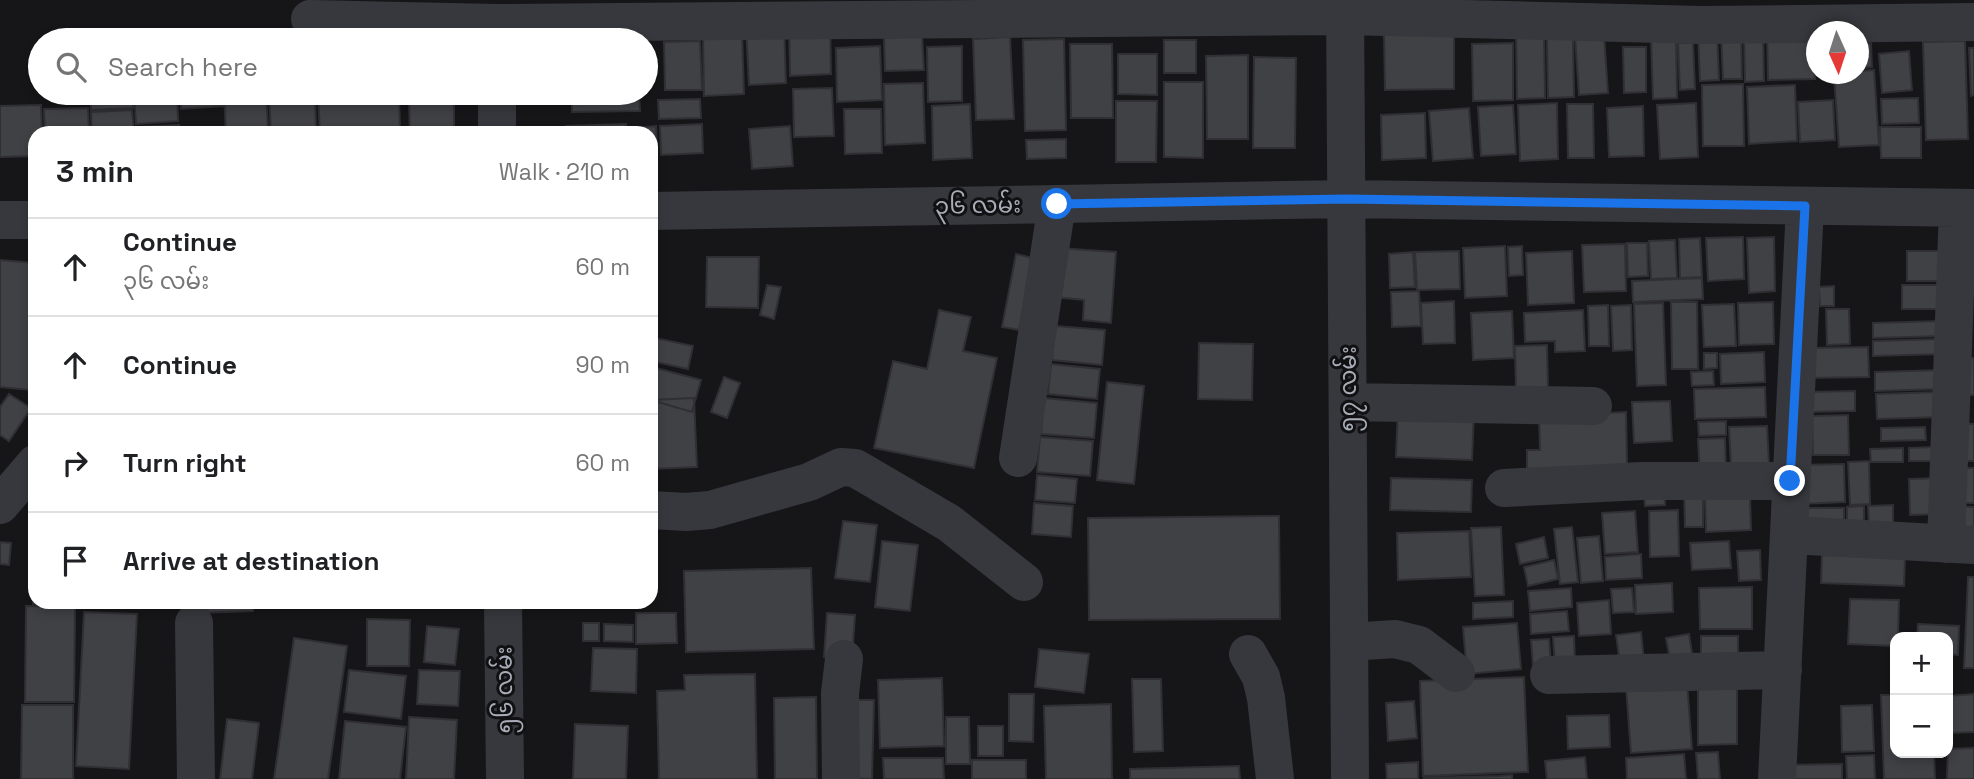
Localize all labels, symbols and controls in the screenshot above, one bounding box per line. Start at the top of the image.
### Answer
north arrow [1806,21,1869,84]
search box [28,28,658,105]
icon: search [52,48,90,86]
text: Search here [108,50,258,84]
text: 3 min [56,152,134,191]
text: Walk · 210 m [499,157,630,187]
street label: ၃၆ လမ်း [935,188,1021,225]
route start [1041,188,1072,219]
text: Continue [123,225,237,259]
icon: ahead [56,248,94,286]
text: 60 m [575,252,630,282]
text: ၃၆ လမ်း [123,266,209,296]
icon: ahead [56,346,94,384]
street label: ၅၇ လမ်း [1332,346,1367,432]
text: Continue [123,348,237,382]
text: 90 m [575,350,630,380]
icon: right [56,444,94,482]
text: Turn right [123,446,247,480]
text: 60 m [575,448,630,478]
route end [1774,465,1805,496]
icon: arrive [56,542,94,580]
text: Arrive at destination [123,544,380,578]
map controls [1890,632,1953,758]
button: + [1890,632,1953,695]
street label: ၅၆ လမ်း [487,646,524,734]
button: − [1890,695,1953,758]

